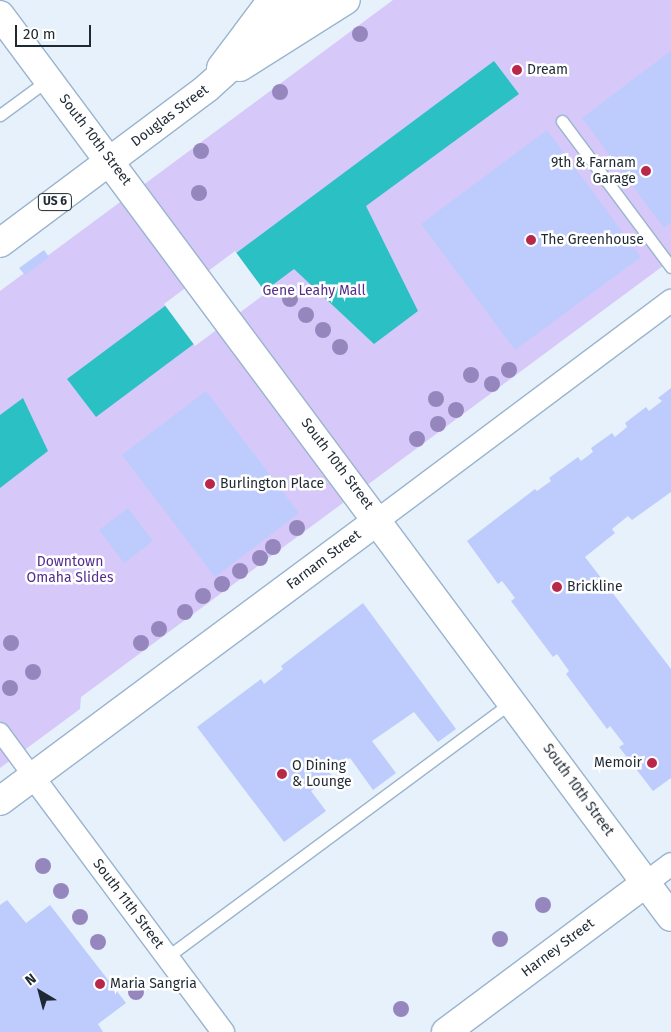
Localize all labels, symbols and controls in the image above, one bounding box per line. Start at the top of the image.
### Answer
scale bar [18,15,94,47]
text: 20 m [23,25,56,43]
place label: Dream [527,62,568,78]
marker: Dream [511,64,523,76]
street label: Douglas Street [128,82,212,150]
street label: South 10th Street [55,91,135,189]
place label: 9th & Farnam Garage [551,155,636,188]
marker: 9th & Farnam Garage [640,165,652,177]
road number: US 6 [38,192,72,212]
place label: The Greenhouse [541,232,644,248]
marker: The Greenhouse [525,234,537,246]
park label: Gene Leahy Mall [262,283,366,299]
street label: South 10th Street [297,415,377,513]
place label: Burlington Place [220,476,324,492]
marker: Burlington Place [204,478,216,490]
street label: Farnam Street [284,527,364,593]
park label: Downtown Omaha Slides [26,554,114,586]
place label: Brickline [567,579,623,595]
marker: Brickline [551,581,563,593]
street label: South 10th Street [539,741,617,839]
place label: Memoir [594,755,642,771]
marker: Memoir [646,757,658,769]
place label: O Dining & Lounge [292,758,352,790]
marker: O Dining & Lounge [276,768,288,780]
street label: South 11th Street [89,856,167,952]
street label: Harney Street [518,915,598,981]
north arrow [15,967,65,1017]
text: N [22,970,39,989]
place label: Maria Sangria [110,976,197,992]
marker: Maria Sangria [94,978,106,990]

